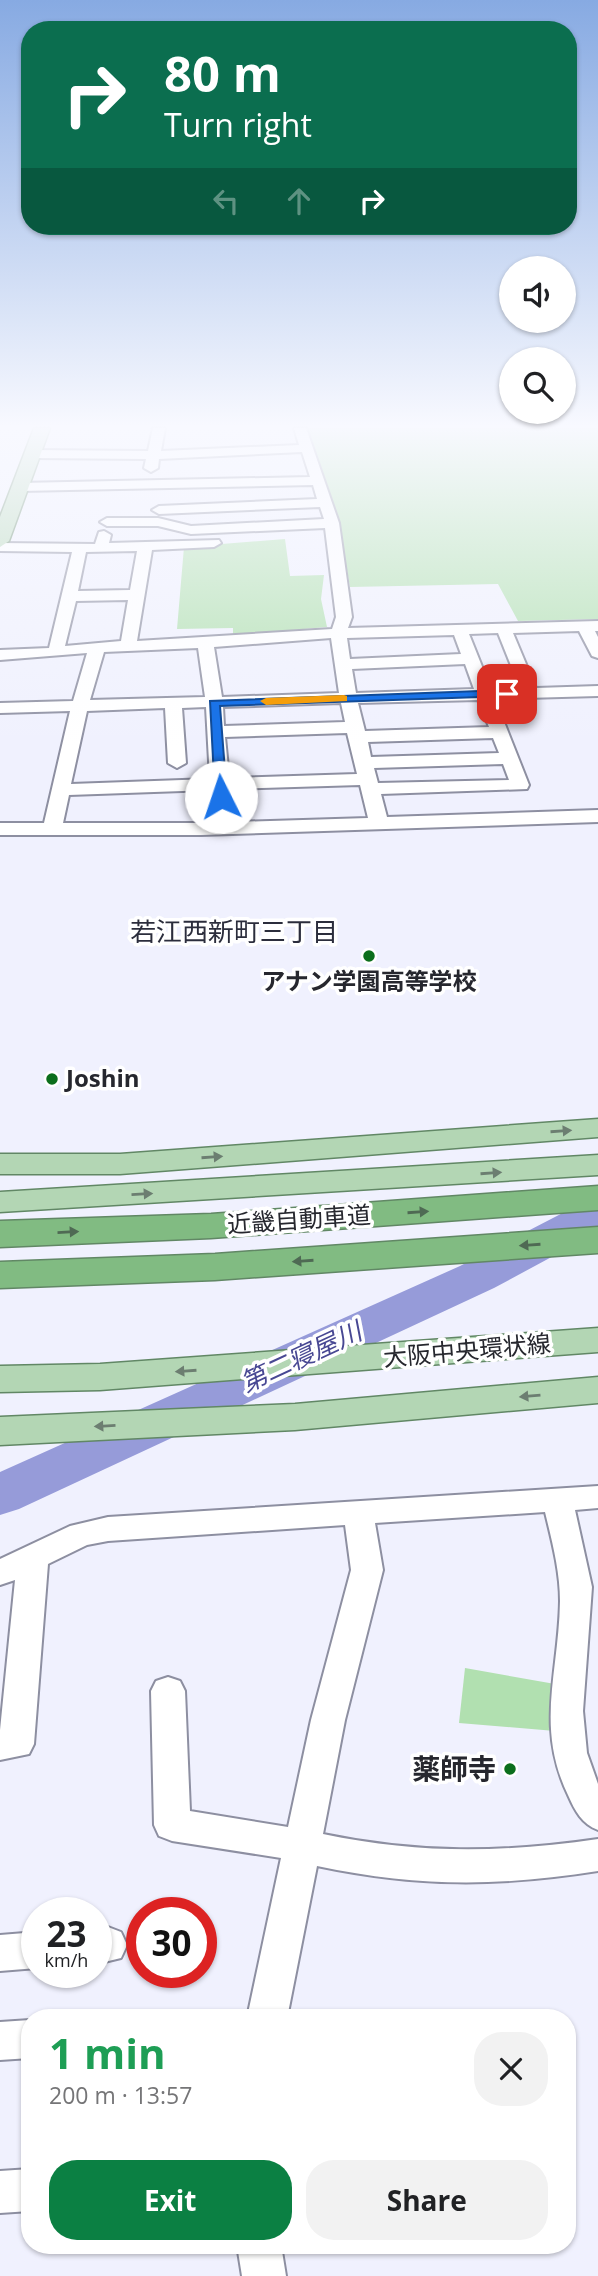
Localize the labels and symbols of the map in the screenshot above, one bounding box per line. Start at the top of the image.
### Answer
pin [477,664,537,724]
position arrow [184,760,258,834]
district label: 若江西新町三丁目 [130,913,338,949]
marker: アナン学園高等学校 [361,948,377,964]
place label: アナン学園高等学校 [261,964,477,997]
place label: Joshin [64,1061,140,1094]
marker: Joshin [44,1071,60,1087]
one-way arrow [550,1125,572,1136]
one-way arrow [201,1151,223,1162]
one-way arrow [480,1167,502,1178]
one-way arrow [131,1188,153,1199]
street label: 近畿自動車道 [226,1197,372,1240]
one-way arrow [407,1206,429,1217]
one-way arrow [57,1226,79,1237]
one-way arrow [519,1240,541,1251]
one-way arrow [292,1256,314,1267]
water label: 第二寝屋川 [234,1311,370,1400]
street label: 大阪中央環状線 [382,1326,552,1373]
one-way arrow [175,1366,197,1377]
one-way arrow [519,1391,541,1402]
one-way arrow [94,1421,116,1432]
place label: 薬師寺 [412,1749,496,1787]
marker: 薬師寺 [502,1761,518,1777]
speed limit sign: 30 [126,1897,217,1988]

